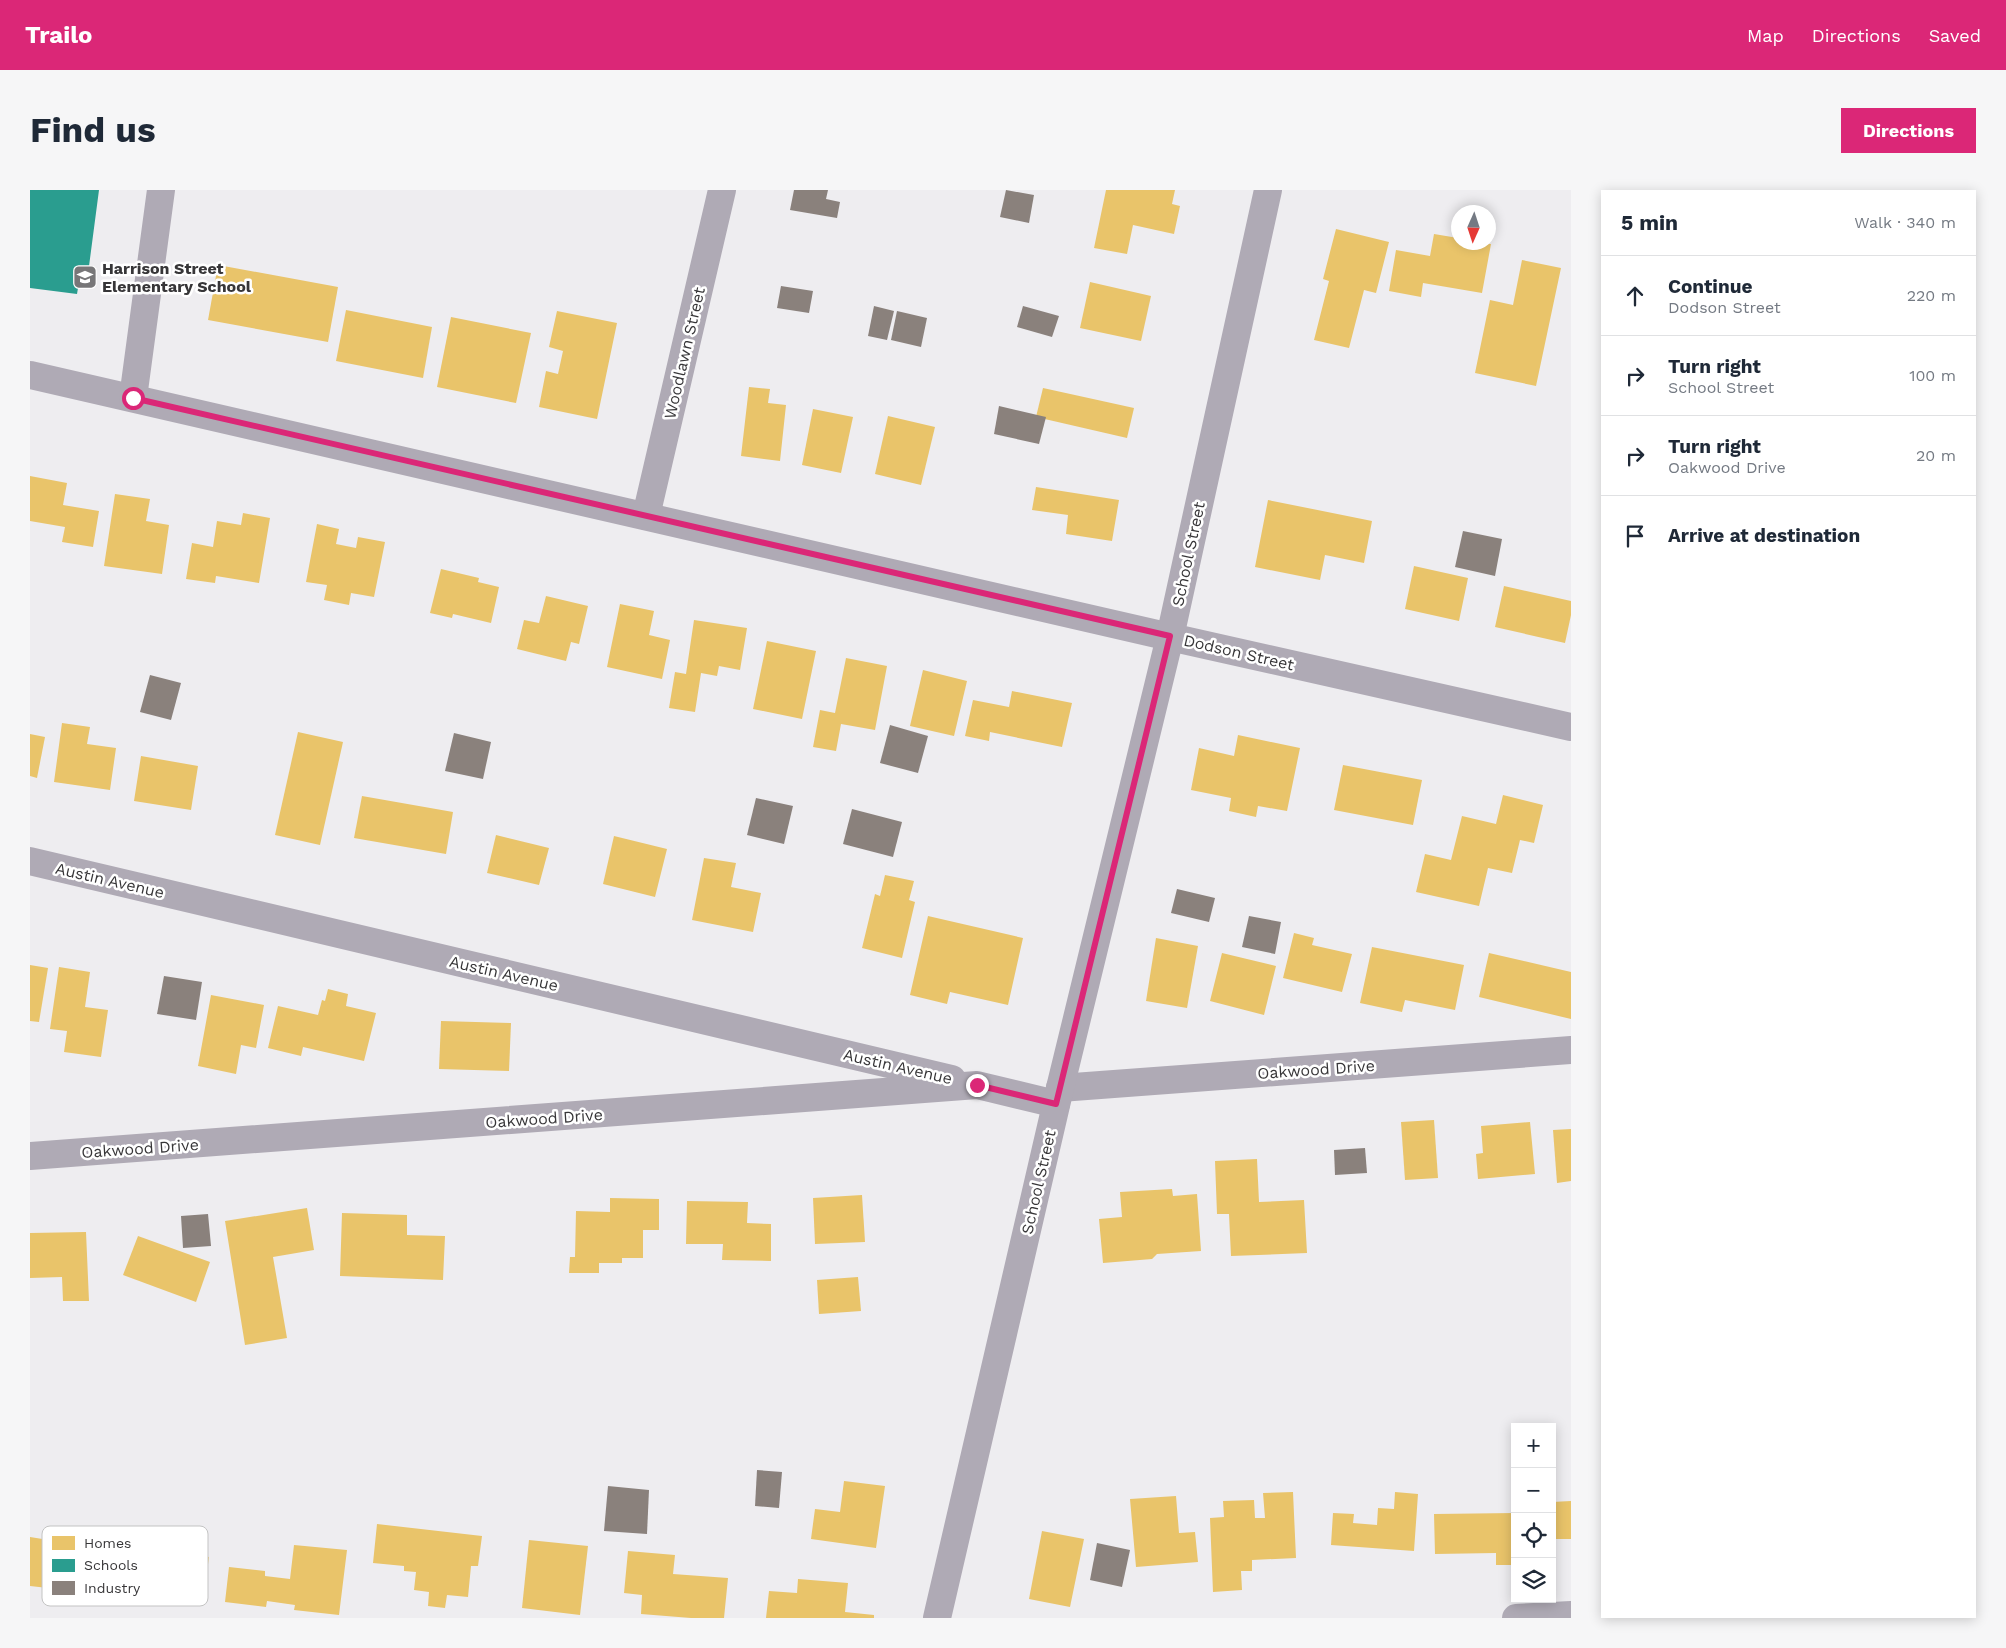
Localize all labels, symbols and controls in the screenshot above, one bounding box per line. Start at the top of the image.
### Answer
text: Trailo [25,21,92,49]
text: Map [1747,25,1784,46]
text: Directions [1812,25,1901,46]
text: Saved [1929,25,1981,46]
button: Directions [1841,108,1976,153]
text: Find us [30,109,156,151]
north arrow [1451,205,1496,250]
text: 5 min [1621,210,1678,235]
text: Walk · 340 m [1854,213,1956,232]
place label: Harrison Street Elementary School [102,259,252,296]
school or university icon: Harrison Street Elementary School [72,264,98,290]
text: Continue [1668,275,1752,298]
icon: ahead [1621,282,1649,310]
street label: Woodlawn Street [660,285,709,421]
text: 220 m [1907,286,1956,305]
text: Dodson Street [1668,298,1781,317]
text: Turn right [1668,355,1761,378]
icon: right [1621,362,1649,390]
text: 100 m [1909,366,1956,385]
text: School Street [1668,378,1774,397]
route start [122,387,145,410]
text: Turn right [1668,435,1761,458]
icon: right [1621,442,1649,470]
text: 20 m [1916,446,1956,465]
text: Oakwood Drive [1668,458,1786,477]
street label: School Street [1168,500,1209,608]
icon: arrive [1621,522,1649,550]
text: Arrive at destination [1668,524,1860,547]
street label: Dodson Street [1182,631,1296,674]
street label: Austin Avenue [54,859,166,902]
street label: Austin Avenue [448,952,560,995]
street label: Austin Avenue [842,1045,954,1088]
street label: Oakwood Drive [1257,1056,1375,1083]
route end [966,1074,989,1097]
street label: Oakwood Drive [485,1105,603,1132]
street label: School Street [1017,1128,1060,1236]
street label: Oakwood Drive [81,1135,199,1162]
map controls [1511,1423,1556,1603]
button: + [1511,1423,1556,1468]
button: − [1511,1468,1556,1513]
button: locate [1511,1513,1556,1558]
legend [42,1526,208,1606]
text: Homes [84,1535,131,1551]
text: Schools [84,1557,138,1573]
button: layers [1511,1558,1556,1603]
text: Industry [84,1580,141,1596]

